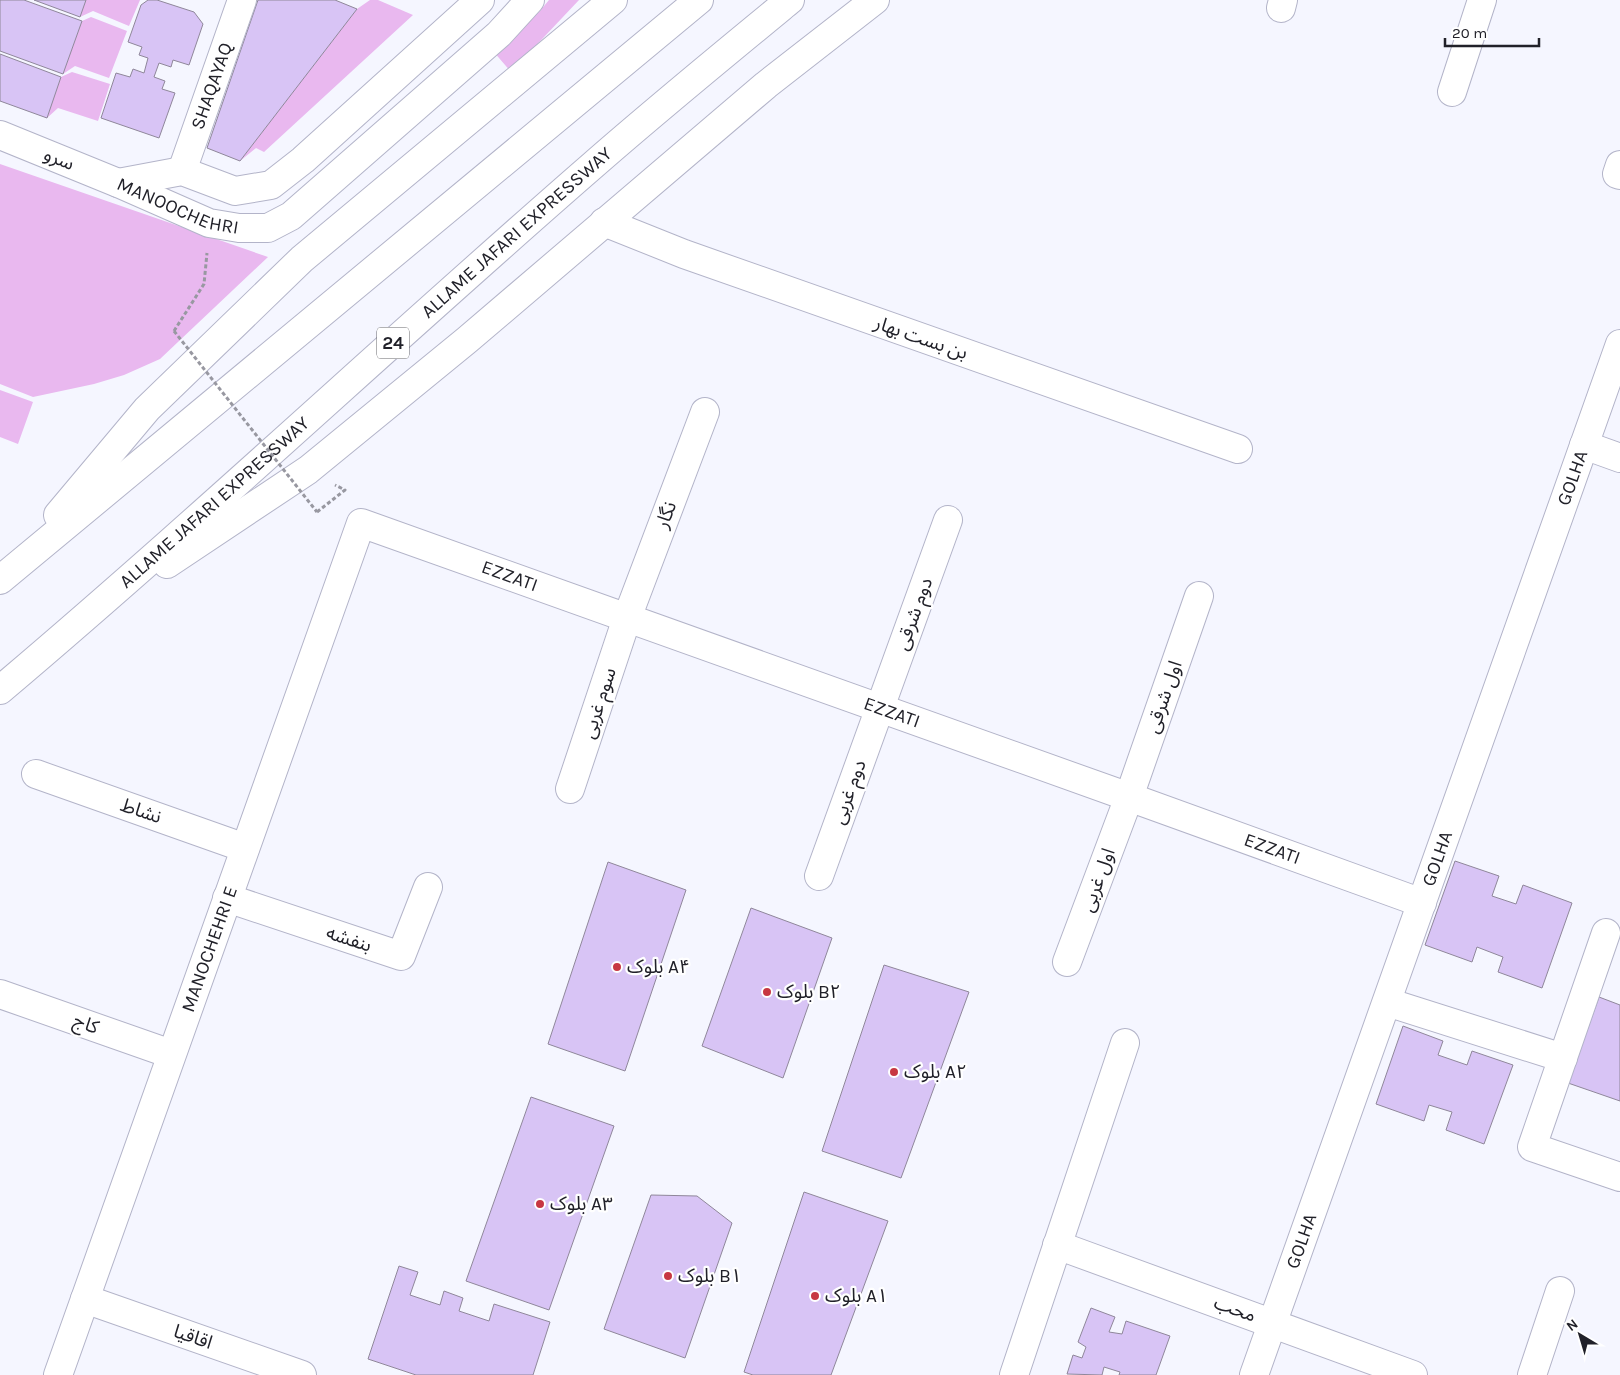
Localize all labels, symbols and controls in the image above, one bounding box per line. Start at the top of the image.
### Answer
scale bar [1445,15,1539,47]
text: 20 m [1452,24,1487,42]
street label: SHAQAYAQ [186,40,237,132]
street label: ALLAME JAFARI EXPRESSWAY [417,142,617,323]
street label: سرو [41,143,77,175]
street label: MANOOCHEHRI [114,173,240,239]
street label: بن بست بهار [870,311,971,364]
road number: 24 [377,328,409,358]
street label: ALLAME JAFARI EXPRESSWAY [115,412,314,593]
street label: GOLHA [1553,447,1592,508]
street label: نگار [650,498,681,533]
street label: EZZATI [478,556,541,596]
street label: دوم شرقی [891,575,940,654]
street label: اول شرقی [1141,658,1187,736]
street label: سوم غربی [577,665,624,742]
street label: EZZATI [861,692,923,733]
street label: دوم غربی [827,757,874,828]
street label: نشاط [118,794,164,828]
street label: GOLHA [1417,828,1457,889]
street label: EZZATI [1241,829,1303,869]
street label: اول غربی [1076,845,1120,915]
street label: MANOCHEHRI E [177,883,242,1015]
street label: بنفشه [324,921,374,957]
place label: بلوک A۴ [627,956,690,978]
marker: بلوک A۴ [611,961,623,973]
place label: بلوک B۲ [777,981,841,1003]
marker: بلوک B۲ [761,986,773,998]
street label: کاج [70,1009,103,1041]
place label: بلوک A۲ [904,1061,967,1083]
marker: بلوک A۲ [888,1066,900,1078]
place label: بلوک A۳ [550,1193,613,1215]
marker: بلوک A۳ [534,1198,546,1210]
street label: GOLHA [1282,1211,1321,1272]
place label: بلوک B۱ [678,1265,742,1287]
marker: بلوک B۱ [662,1270,674,1282]
place label: بلوک A۱ [825,1285,888,1307]
marker: بلوک A۱ [809,1290,821,1302]
street label: محب [1211,1291,1259,1327]
north arrow [1555,1310,1605,1360]
text: N [1563,1315,1581,1335]
street label: اقاقیا [171,1320,215,1354]

